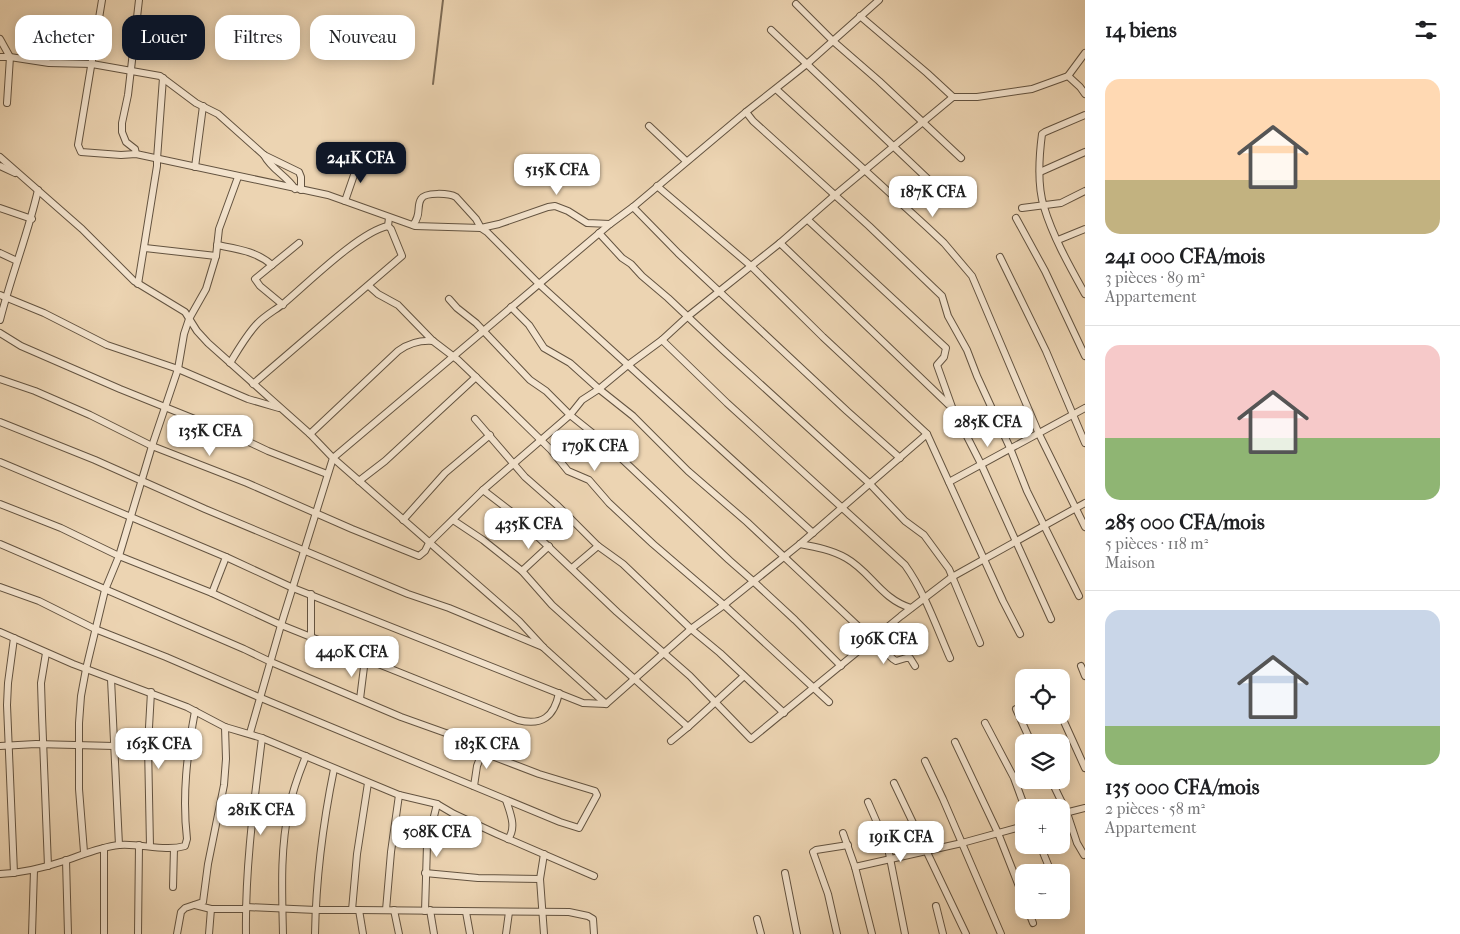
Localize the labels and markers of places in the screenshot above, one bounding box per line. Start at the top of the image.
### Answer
pin: 241K CFA [309,142,413,184]
pin: 515K CFA [505,154,609,196]
pin: 187K CFA [881,176,985,218]
pin: 285K CFA [936,406,1040,448]
pin: 135K CFA [158,414,262,457]
pin: 179K CFA [543,430,647,472]
pin: 435K CFA [477,508,581,550]
pin: 196K CFA [832,622,936,665]
pin: 440K CFA [300,636,404,678]
pin: 163K CFA [107,728,211,770]
pin: 183K CFA [435,728,539,770]
pin: 281K CFA [209,794,313,836]
pin: 508K CFA [385,816,489,858]
pin: 191K CFA [849,820,953,863]

